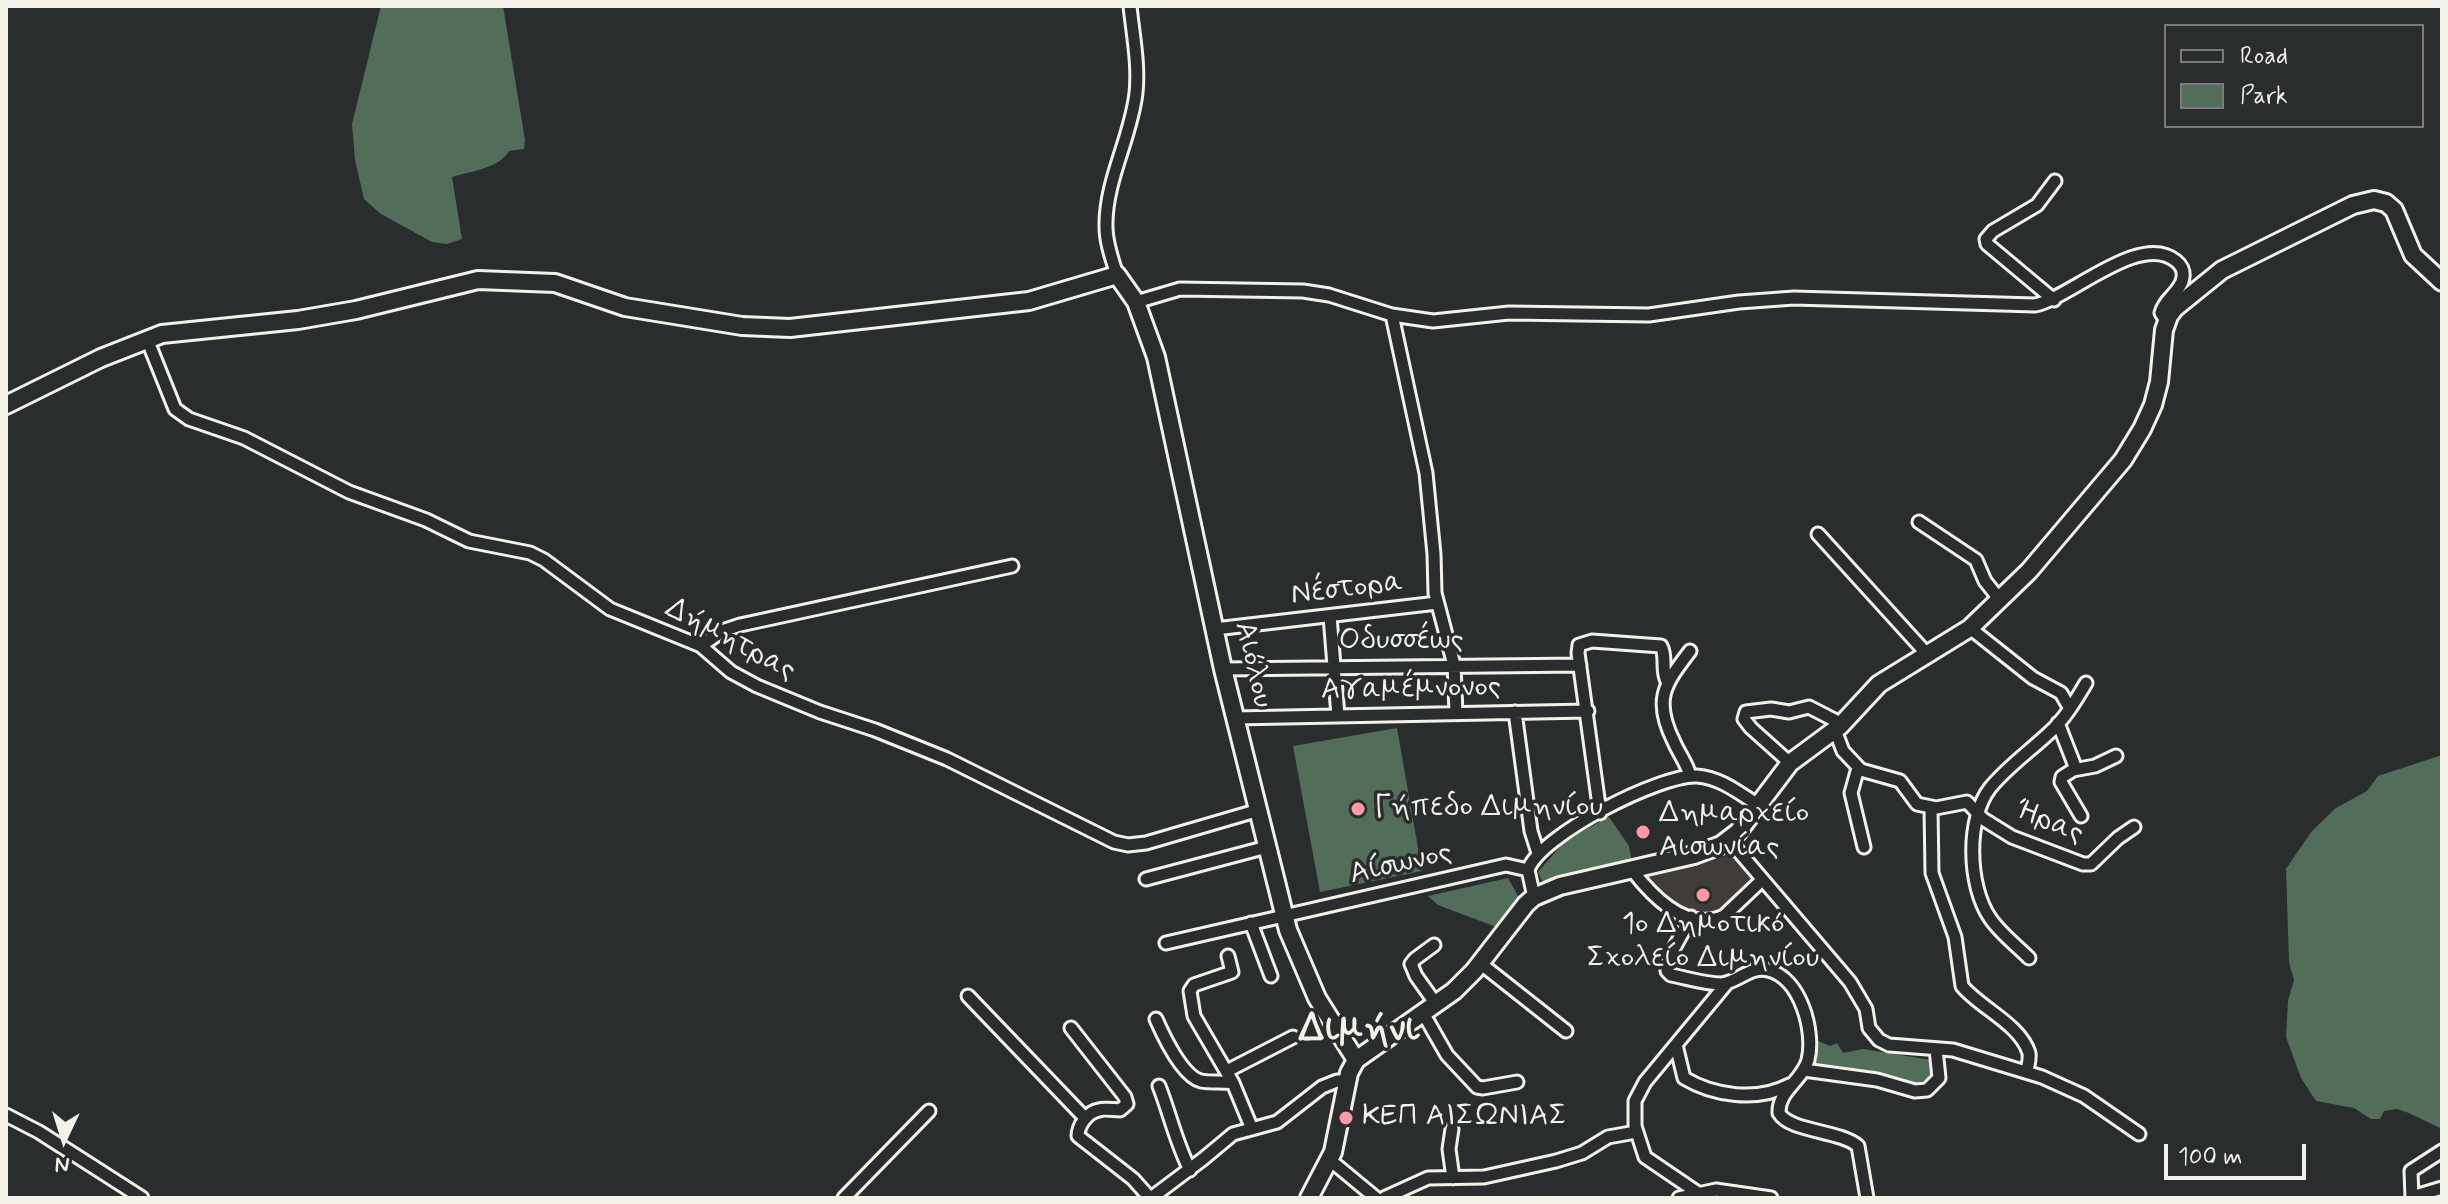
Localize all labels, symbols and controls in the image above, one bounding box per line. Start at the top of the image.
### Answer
legend [2164,24,2424,128]
text: Road [2240,41,2288,72]
text: Park [2240,81,2288,112]
street label: Νέστορα [1289,565,1405,615]
street label: Δήμητρας [659,592,801,690]
street label: Αιόλου [1225,618,1279,712]
street label: Οδυσσέως [1338,624,1464,660]
street label: Αγαμέμνονος [1321,670,1501,710]
place label: Γήπεδο Διμηνίου [1374,791,1603,827]
street label: Ήρας [2010,793,2088,853]
place label: Δημαρχείο Αισωνίας [1659,797,1809,868]
marker: Γήπεδο Διμηνίου [1349,800,1367,818]
marker: Δημαρχείο Αισωνίας [1634,823,1652,841]
street label: Αίσωνος [1346,836,1456,894]
marker: 1ο Δημοτικό Σχολείο Διμηνίου [1694,886,1712,904]
place label: 1ο Δημοτικό Σχολείο Διμηνίου [1587,908,1819,978]
district label: Διμήνι [1299,1009,1419,1055]
north arrow [24,1100,104,1180]
place label: ΚΕΠ ΑΙΣΩΝΙΑΣ [1362,1100,1567,1136]
marker: ΚΕΠ ΑΙΣΩΝΙΑΣ [1337,1109,1355,1127]
scale bar [2168,1128,2310,1178]
text: 100 m [2178,1142,2242,1173]
text: N [54,1149,71,1178]

